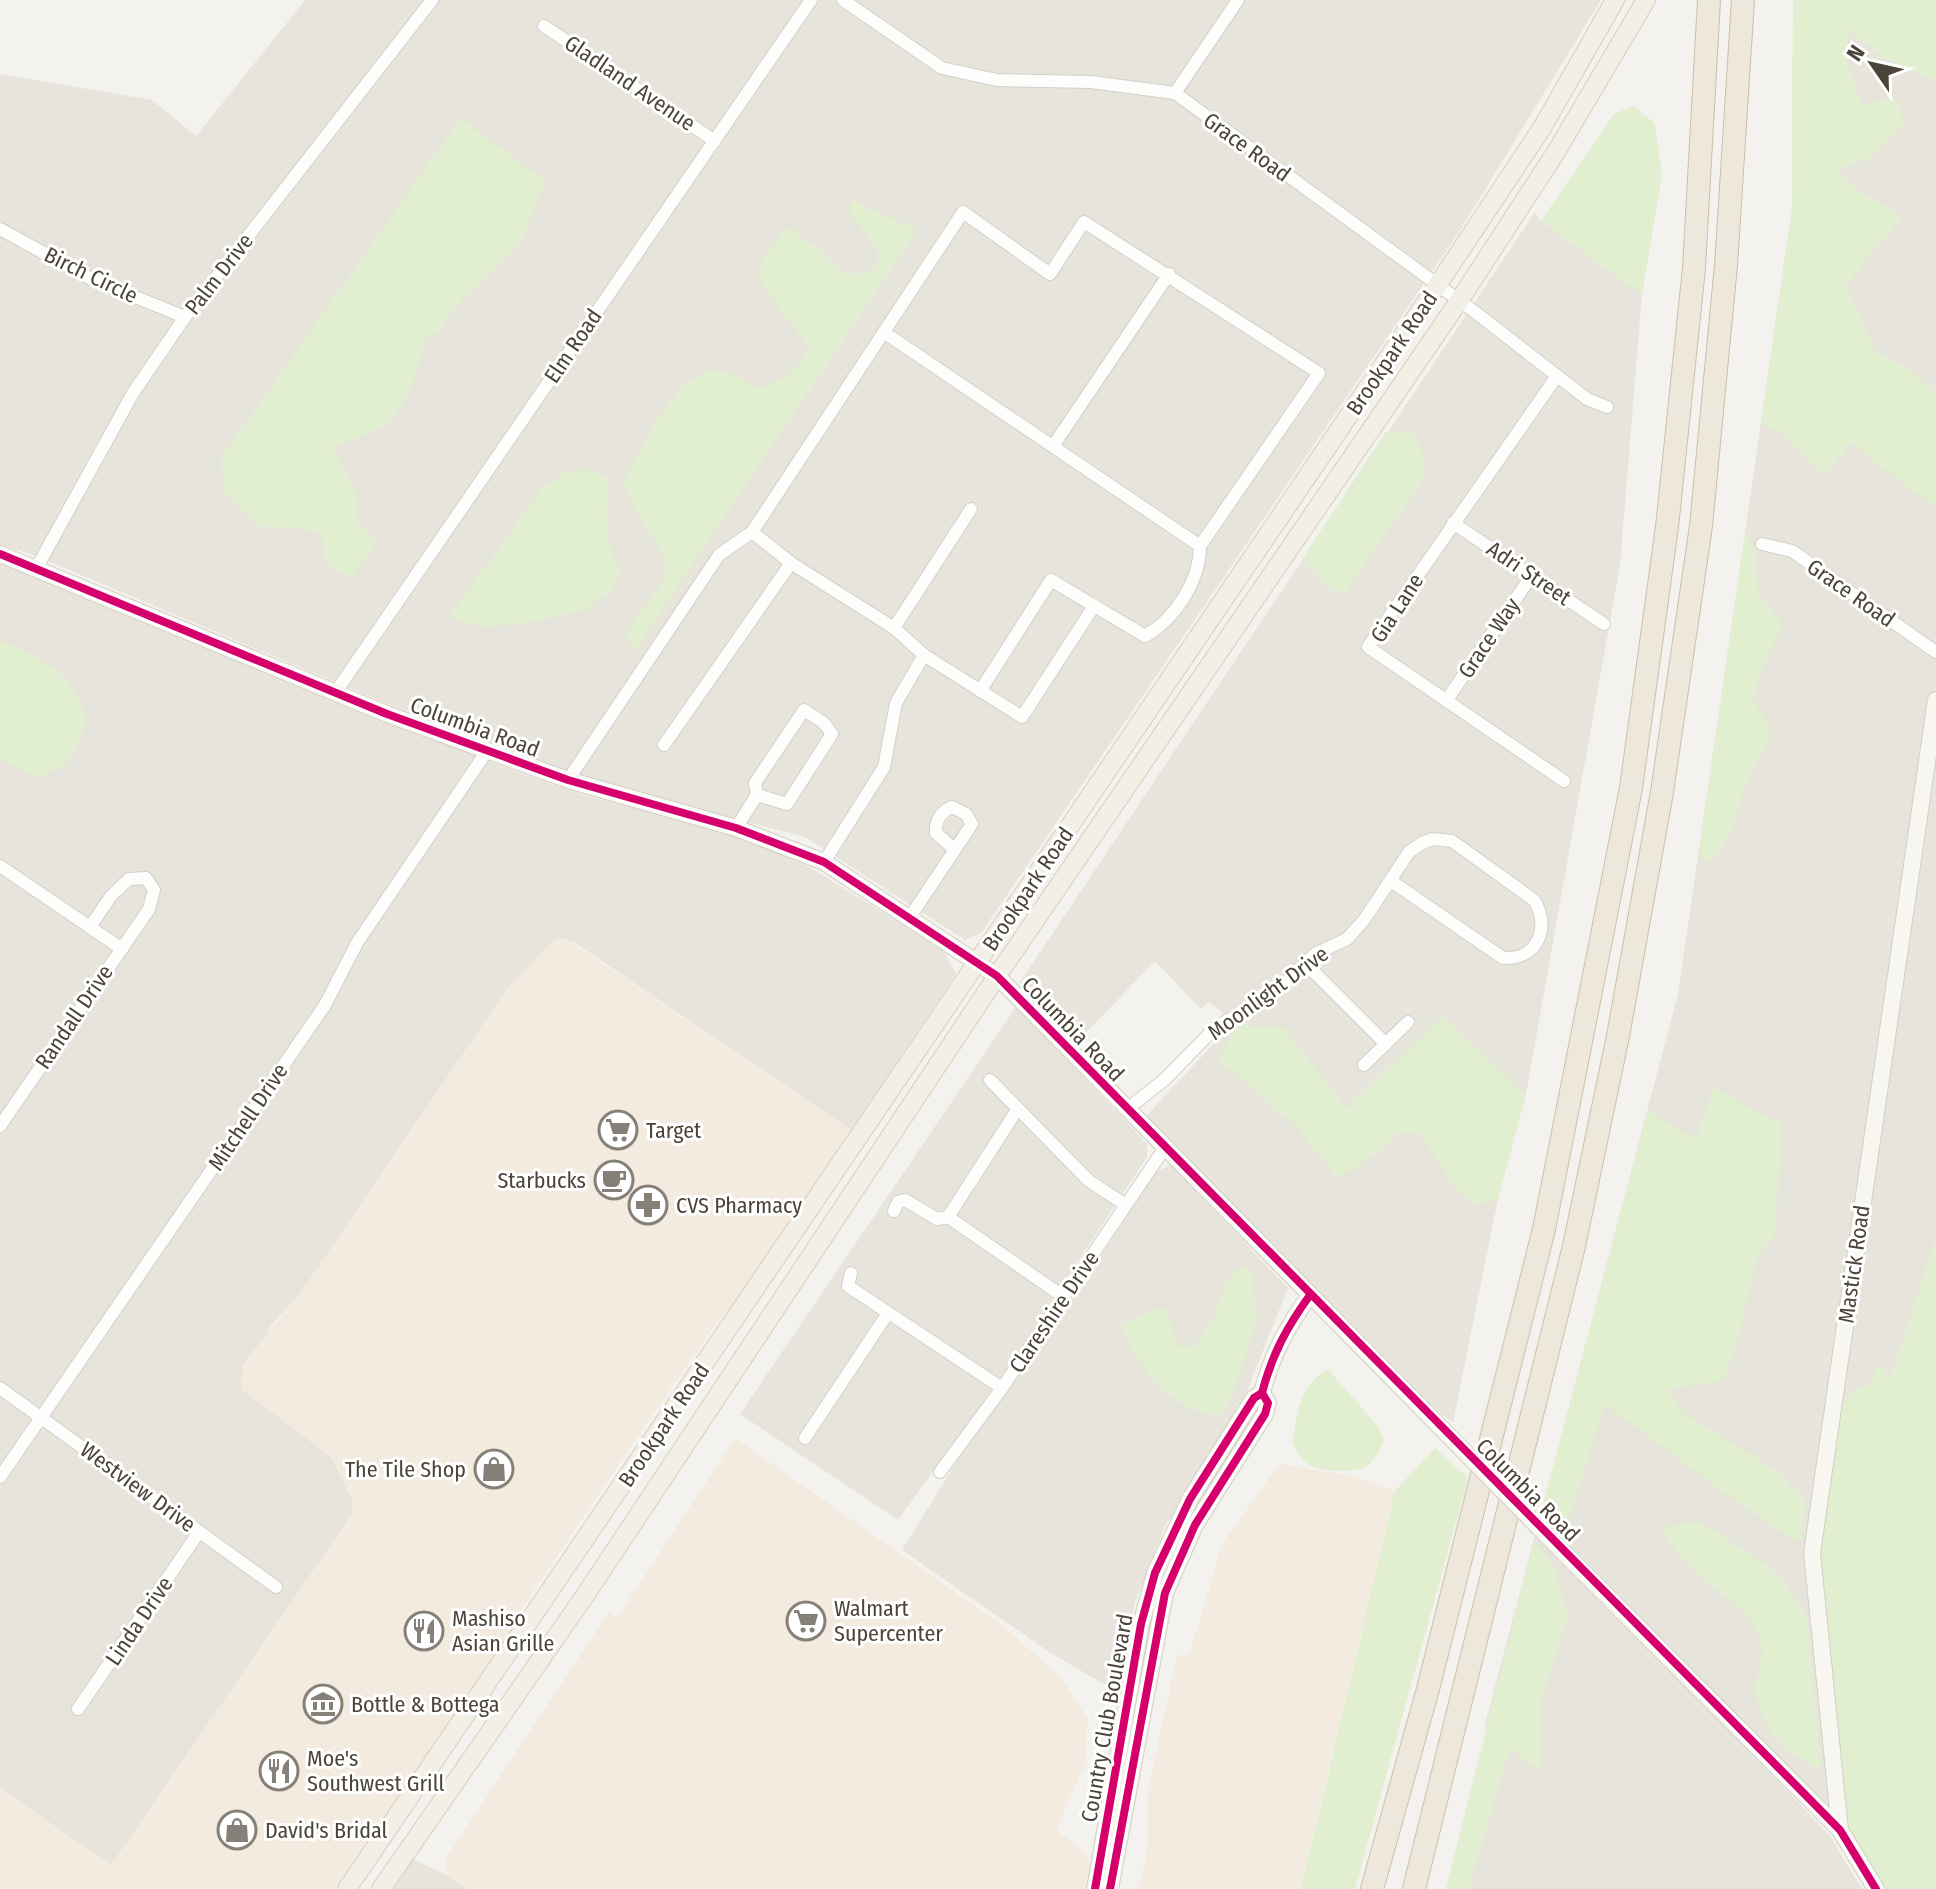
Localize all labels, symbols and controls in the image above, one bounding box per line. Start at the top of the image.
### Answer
north arrow [1832,24,1912,104]
street label: Gladland Avenue [559,29,701,137]
text: N [1841,40,1871,66]
street label: Grace Road [1198,106,1296,188]
street label: Palm Drive [179,228,259,320]
street label: Birch Circle [40,241,142,309]
street label: Brookpark Road [1341,286,1443,420]
street label: Elm Road [538,304,608,388]
street label: Adri Street [1482,535,1577,611]
street label: Grace Road [1802,553,1900,633]
street label: Gia Lane [1365,568,1429,648]
street label: Grace Way [1452,592,1526,683]
street label: Columbia Road [407,691,543,763]
street label: Brookpark Road [977,822,1079,956]
street label: Moonlight Drive [1202,940,1334,1046]
street label: Randall Drive [29,960,119,1074]
street label: Columbia Road [1016,971,1130,1087]
street label: Mitchell Drive [202,1058,294,1176]
supermarket icon: Target [597,1109,639,1151]
place label: Target [646,1117,702,1144]
cafe icon: Starbucks [593,1159,635,1201]
place label: Starbucks [497,1167,586,1194]
pharmacy icon: CVS Pharmacy [627,1184,669,1226]
place label: CVS Pharmacy [676,1192,802,1219]
street label: Mastick Road [1832,1203,1876,1325]
street label: Clareshire Drive [1003,1246,1105,1378]
street label: Brookpark Road [613,1358,715,1492]
street label: Columbia Road [1471,1433,1585,1547]
street label: Westview Drive [75,1436,201,1538]
shop icon: The Tile Shop [473,1448,515,1490]
place label: The Tile Shop [345,1456,466,1483]
street label: Linda Drive [100,1572,178,1670]
place label: Walmart Supercenter [834,1595,943,1647]
supermarket icon: Walmart Supercenter [785,1600,827,1642]
place label: Mashiso Asian Grille [452,1605,554,1657]
restaurant icon: Mashiso Asian Grille [403,1610,445,1652]
street label: Country Club Boulevard [1075,1612,1139,1824]
museum icon: Bottle & Bottega [302,1683,344,1725]
place label: Bottle & Bottega [351,1691,500,1718]
place label: Moe's Southwest Grill [307,1745,444,1797]
restaurant icon: Moe's Southwest Grill [258,1750,300,1792]
shop icon: David's Bridal [216,1809,258,1851]
place label: David's Bridal [265,1817,388,1844]

